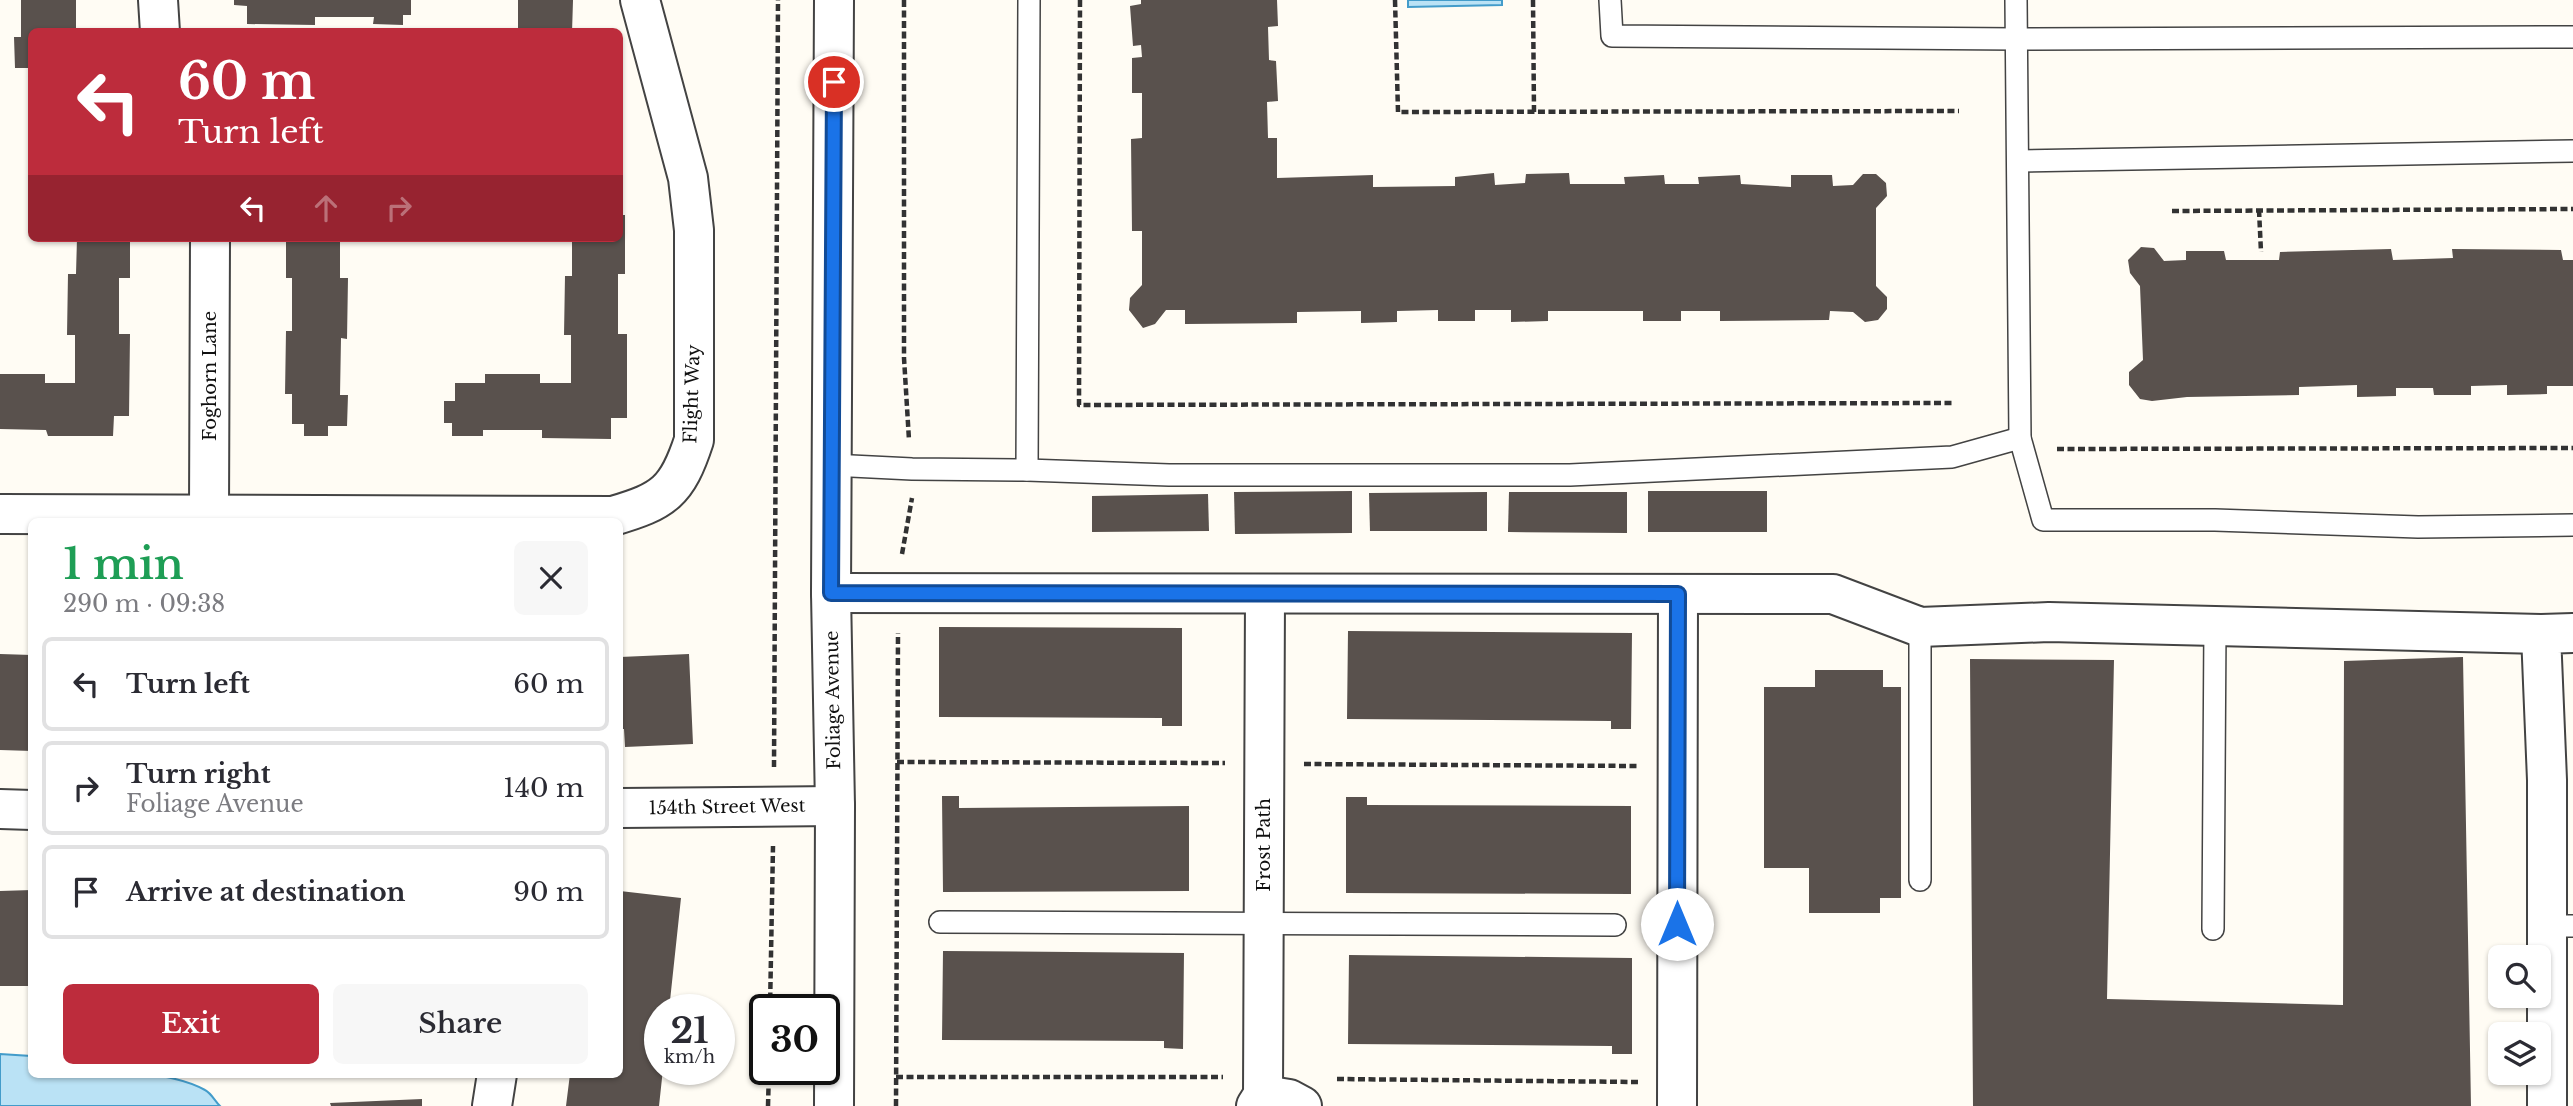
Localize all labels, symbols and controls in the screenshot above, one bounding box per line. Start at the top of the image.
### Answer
text: 60 m [178,51,315,112]
pin [804,52,864,112]
icon: left [63,56,154,147]
icon: arrive [815,63,853,101]
text: Turn left [178,112,324,152]
icon: left [234,189,272,227]
icon: ahead [307,189,345,227]
icon: right [380,189,418,227]
street label: Foghorn Lane [199,311,221,441]
street label: Flight Way [679,344,705,444]
text: 1 min [63,538,184,590]
button: close [514,541,588,615]
text: 290 m · 09:38 [63,590,225,618]
street label: Foliage Avenue [821,630,845,770]
icon: left [67,665,105,703]
text: Turn left [126,668,250,700]
text: 60 m [513,668,584,700]
text: Turn right [126,758,271,790]
icon: right [67,769,105,807]
text: 140 m [503,772,584,804]
text: Foliage Avenue [126,790,304,818]
street label: 154th Street West [648,795,806,819]
street label: Frost Path [1253,798,1275,892]
icon: arrive [67,873,105,911]
text: Arrive at destination [126,876,406,908]
text: 90 m [513,876,584,908]
position arrow [1640,887,1714,961]
map controls [2488,945,2551,1085]
button: search [2488,945,2551,1008]
button: Exit [63,984,319,1064]
button: Share [333,984,588,1064]
speed limit sign: 30 [749,994,840,1085]
text: 21 [670,1009,709,1052]
button: layers [2488,1022,2551,1085]
text: km/h [664,1046,715,1068]

